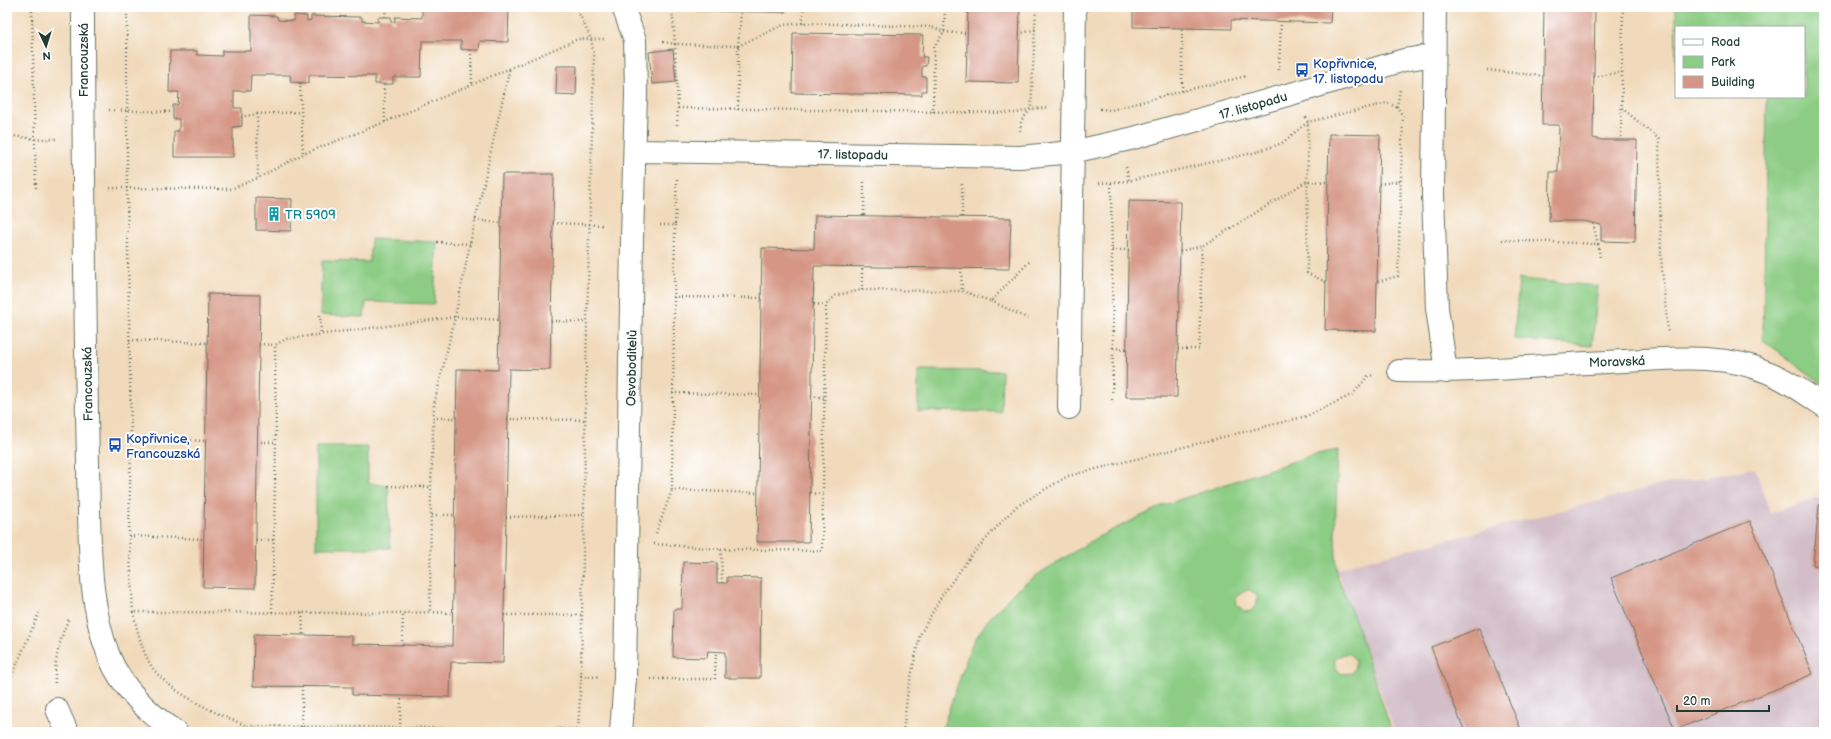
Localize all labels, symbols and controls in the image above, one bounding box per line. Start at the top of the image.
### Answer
street label: Francouzská [76,23,92,97]
north arrow [26,26,66,66]
legend [1675,26,1805,98]
text: Road [1711,35,1740,50]
text: N [42,49,51,62]
text: Park [1711,55,1735,70]
place label: Kopřivnice, 17. listopadu [1313,56,1383,87]
bus stop icon: Kopřivnice, 17. listopadu [1294,62,1310,78]
text: Building [1711,75,1755,90]
street label: 17. listopadu [1217,89,1289,123]
street label: 17. listopadu [818,146,888,164]
building icon: TR 5909 [266,206,282,222]
place label: TR 5909 [285,207,336,223]
street label: Osvoboditelů [623,330,641,406]
street label: Francouzská [79,347,97,421]
street label: Moravská [1588,353,1646,371]
place label: Kopřivnice, Francouzská [126,431,200,462]
bus stop icon: Kopřivnice, Francouzská [107,437,123,453]
scale bar [1677,687,1769,713]
text: 20 m [1683,694,1710,709]

